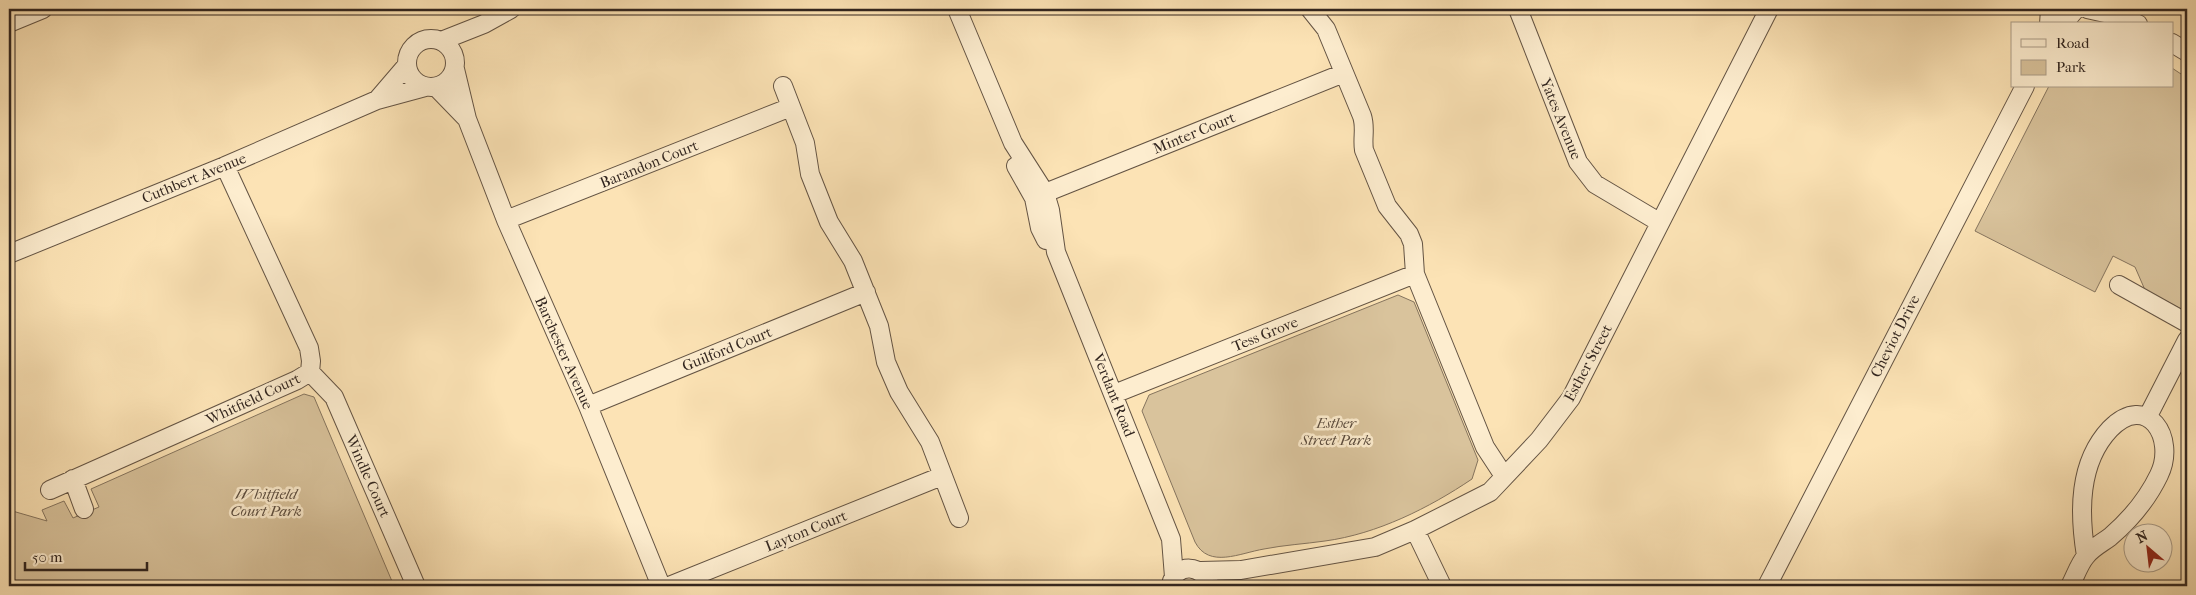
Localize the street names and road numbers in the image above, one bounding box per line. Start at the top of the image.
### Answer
street label: Yates Avenue [1536,75,1586,163]
street label: Minter Court [1150,108,1238,158]
street label: Barandon Court [597,136,701,192]
street label: Cuthbert Avenue [139,149,249,207]
street label: Cheviot Drive [1866,291,1924,380]
street label: Barchester Avenue [531,294,597,413]
street label: Tess Grove [1229,312,1301,355]
street label: Esther Street [1560,321,1616,405]
street label: Guilford Court [679,323,775,375]
street label: Verdant Road [1089,350,1139,440]
street label: Whitfield Court [202,369,304,429]
street label: Windle Court [341,431,394,521]
street label: Layton Court [763,506,850,556]

